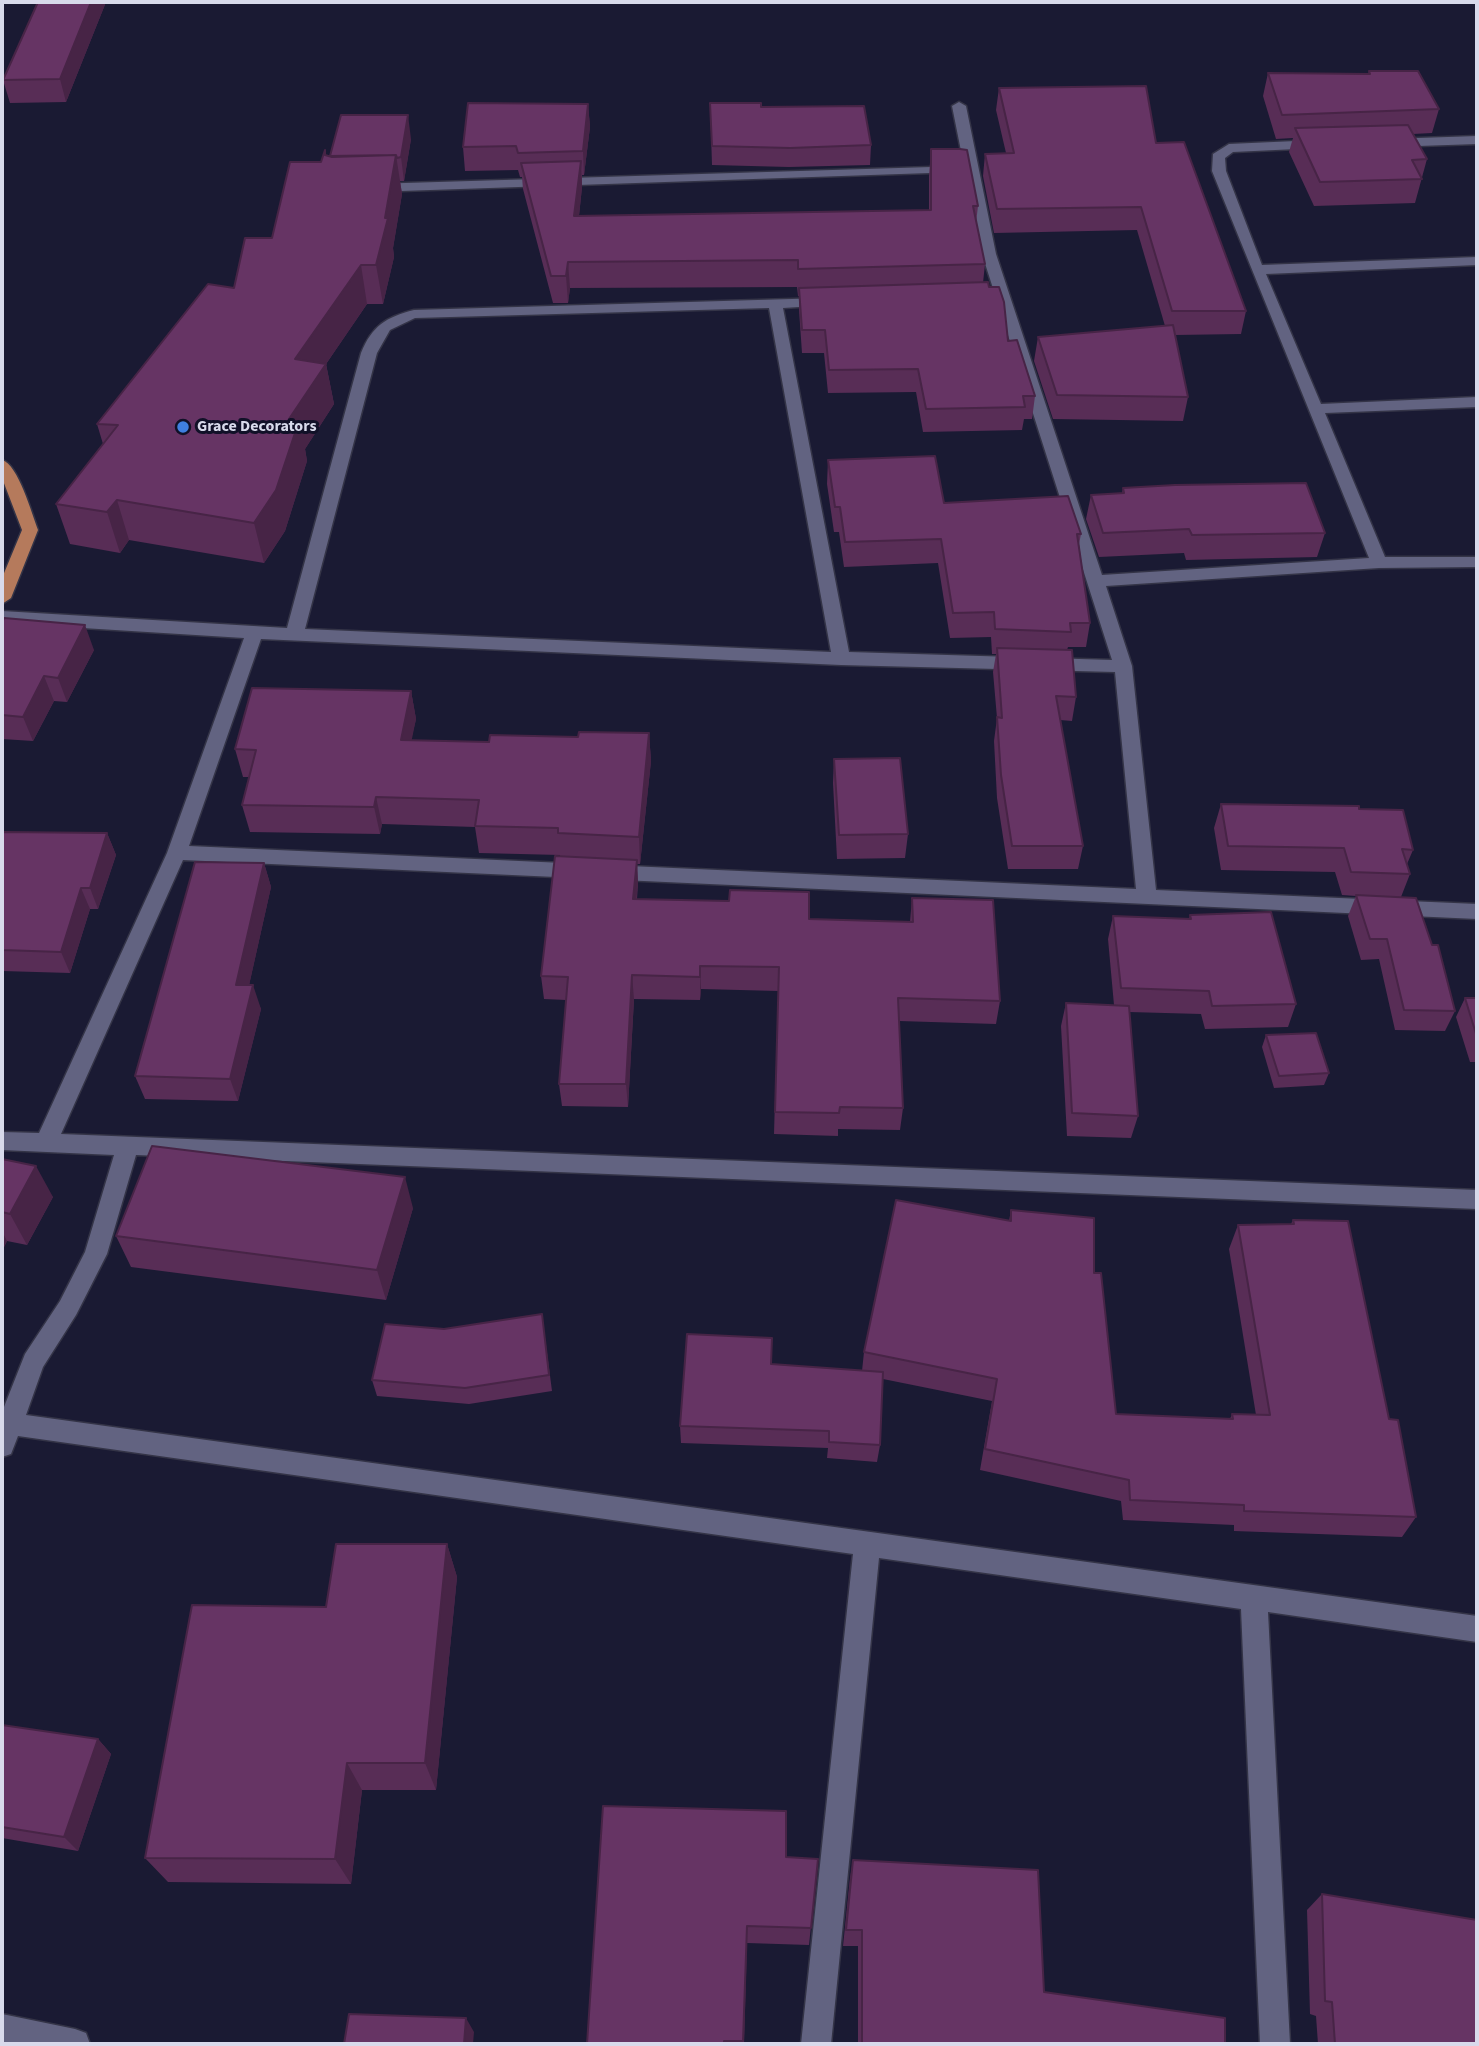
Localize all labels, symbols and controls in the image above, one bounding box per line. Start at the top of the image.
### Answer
place label: Grace Decorators [197,417,317,437]
marker: Grace Decorators [175,419,191,435]

